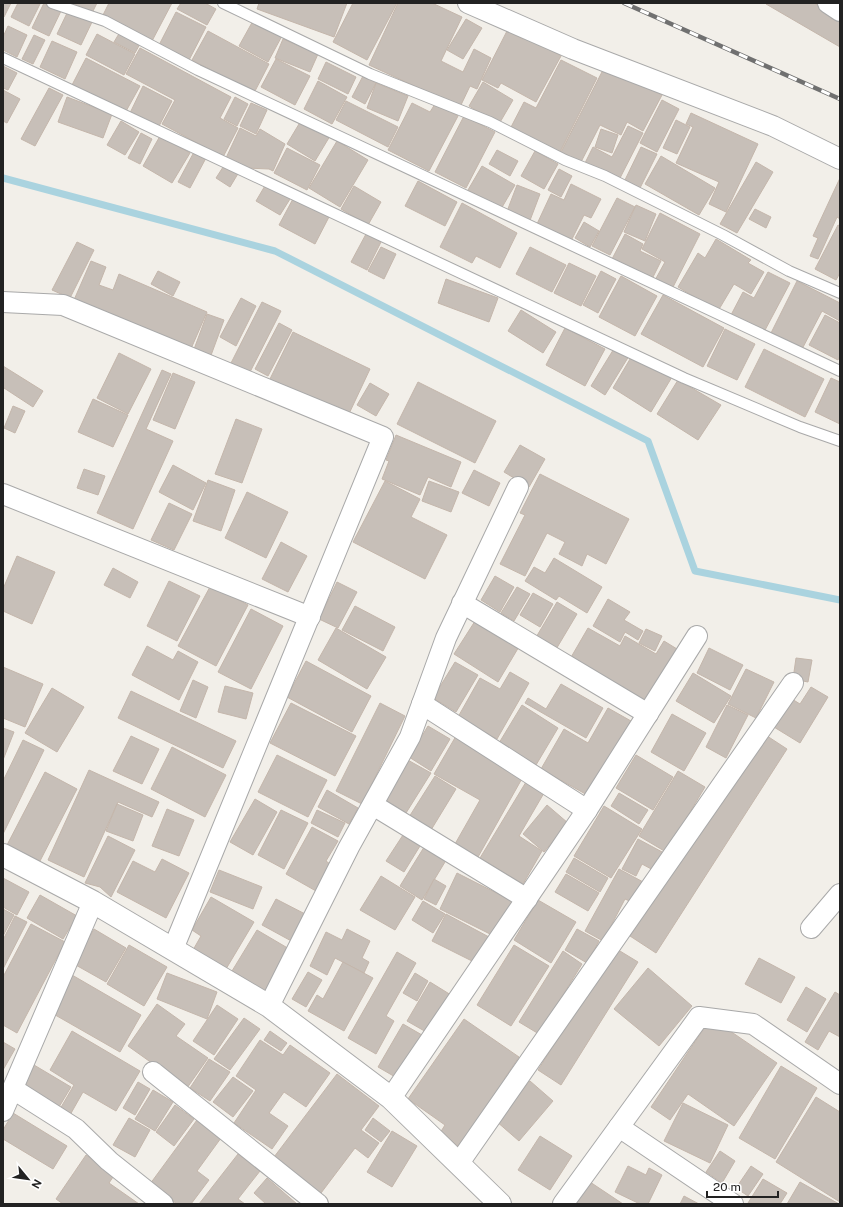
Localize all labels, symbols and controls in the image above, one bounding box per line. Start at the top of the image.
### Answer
north arrow [8,1159,48,1199]
scale bar [707,1173,778,1199]
text: N [29,1177,44,1191]
text: 20 m [713,1180,741,1194]

